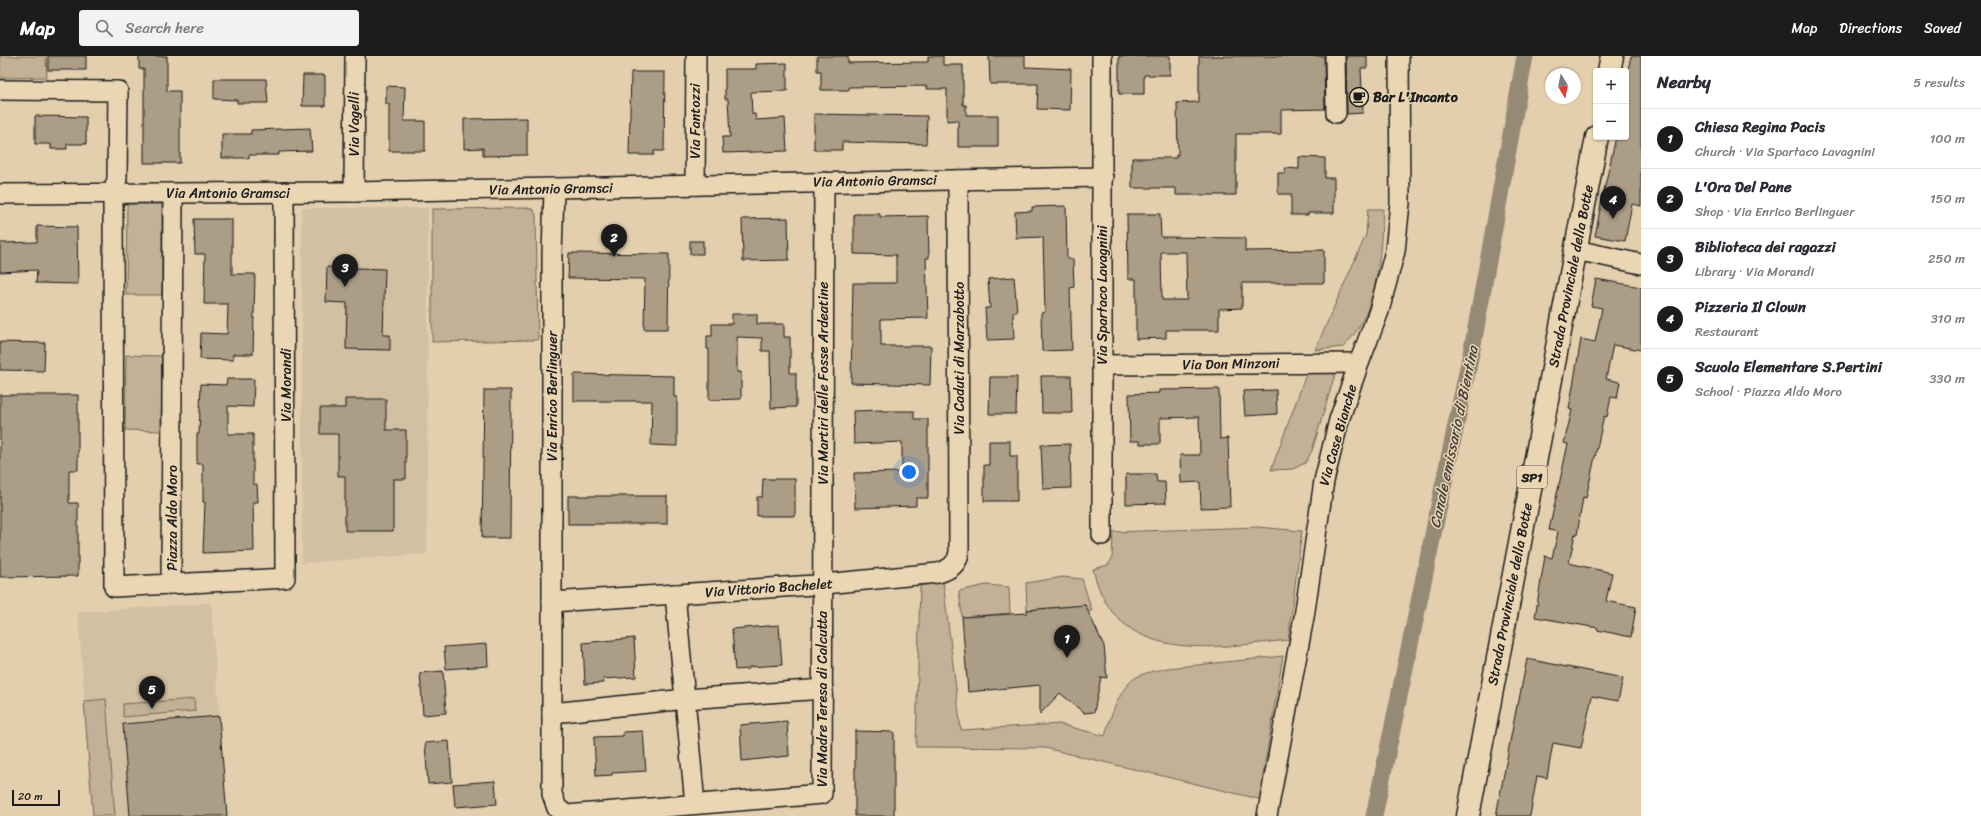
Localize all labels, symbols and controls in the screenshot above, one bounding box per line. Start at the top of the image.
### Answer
search box [79,10,359,46]
text: Map [20,12,55,45]
text: Search here [125,15,204,41]
text: Map [1791,16,1817,41]
text: Directions [1839,16,1902,41]
text: Saved [1924,16,1961,41]
icon: search [93,17,115,39]
text: Nearby [1657,67,1711,97]
north arrow [1545,68,1581,104]
map controls [1593,68,1629,140]
button: + [1593,68,1629,104]
text: 5 results [1913,71,1965,94]
street label: Via Fantozzi [683,82,708,159]
place label: Bar L'Incanto [1373,85,1459,110]
cafe icon: Bar L'Incanto [1348,86,1370,108]
street label: Via Vagelli [342,91,367,156]
button: − [1593,104,1629,140]
text: Chiesa Regina Pacis [1695,114,1825,140]
text: 1 [1667,127,1673,150]
text: 100 m [1930,127,1965,150]
text: Church · Via Spartaco Lavagnini [1695,140,1875,163]
street label: Via Antonio Gramsci [813,167,938,195]
text: L'Ora Del Pane [1695,174,1792,200]
street label: Via Antonio Gramsci [489,175,614,203]
street label: Via Antonio Gramsci [166,181,291,206]
street label: Strada Provinciale della Botte [1541,183,1601,369]
pin: 4 [1600,186,1626,219]
text: 2 [1666,187,1674,210]
text: 150 m [1930,187,1965,210]
text: Shop · Via Enrico Berlinguer [1695,200,1855,223]
pin: 2 [601,224,627,257]
street label: Via Spartaco Lavagnini [1090,224,1115,365]
text: Biblioteca dei ragazzi [1695,234,1836,260]
text: 3 [1666,247,1674,270]
text: 250 m [1928,247,1965,270]
pin: 3 [332,254,358,287]
text: Library · Via Morandi [1695,260,1814,283]
street label: Via Martiri delle Fosse Ardeatine [811,281,836,485]
street label: Via Caduti di Marzabotto [947,282,972,434]
text: Pizzeria Il Clown [1695,294,1806,320]
text: 4 [1666,307,1674,330]
text: 310 m [1931,307,1965,330]
text: Restaurant [1695,320,1759,343]
street label: Via Enrico Berlinguer [540,330,565,461]
water label: Canale emissario di Bientina [1422,342,1486,530]
street label: Via Morandi [274,347,299,422]
street label: Via Don Minzoni [1182,351,1281,377]
text: Scuola Elementare S.Pertini [1695,354,1882,380]
text: 5 [1666,367,1674,390]
text: 330 m [1929,367,1965,390]
text: School · Piazza Aldo Moro [1695,380,1842,403]
street label: Via Case Bianche [1312,381,1364,489]
your location [899,462,919,482]
street label: Piazza Aldo Moro [160,465,185,571]
road number: SP1 [1517,466,1547,488]
street label: Strada Provinciale della Botte [1480,501,1540,687]
street label: Via Vittorio Bachelet [704,571,834,605]
street label: Via Madre Teresa di Calcutta [810,610,835,787]
pin: 1 [1054,625,1080,658]
pin: 5 [139,676,165,709]
text: 20 m [18,787,43,806]
scale bar [12,788,60,807]

